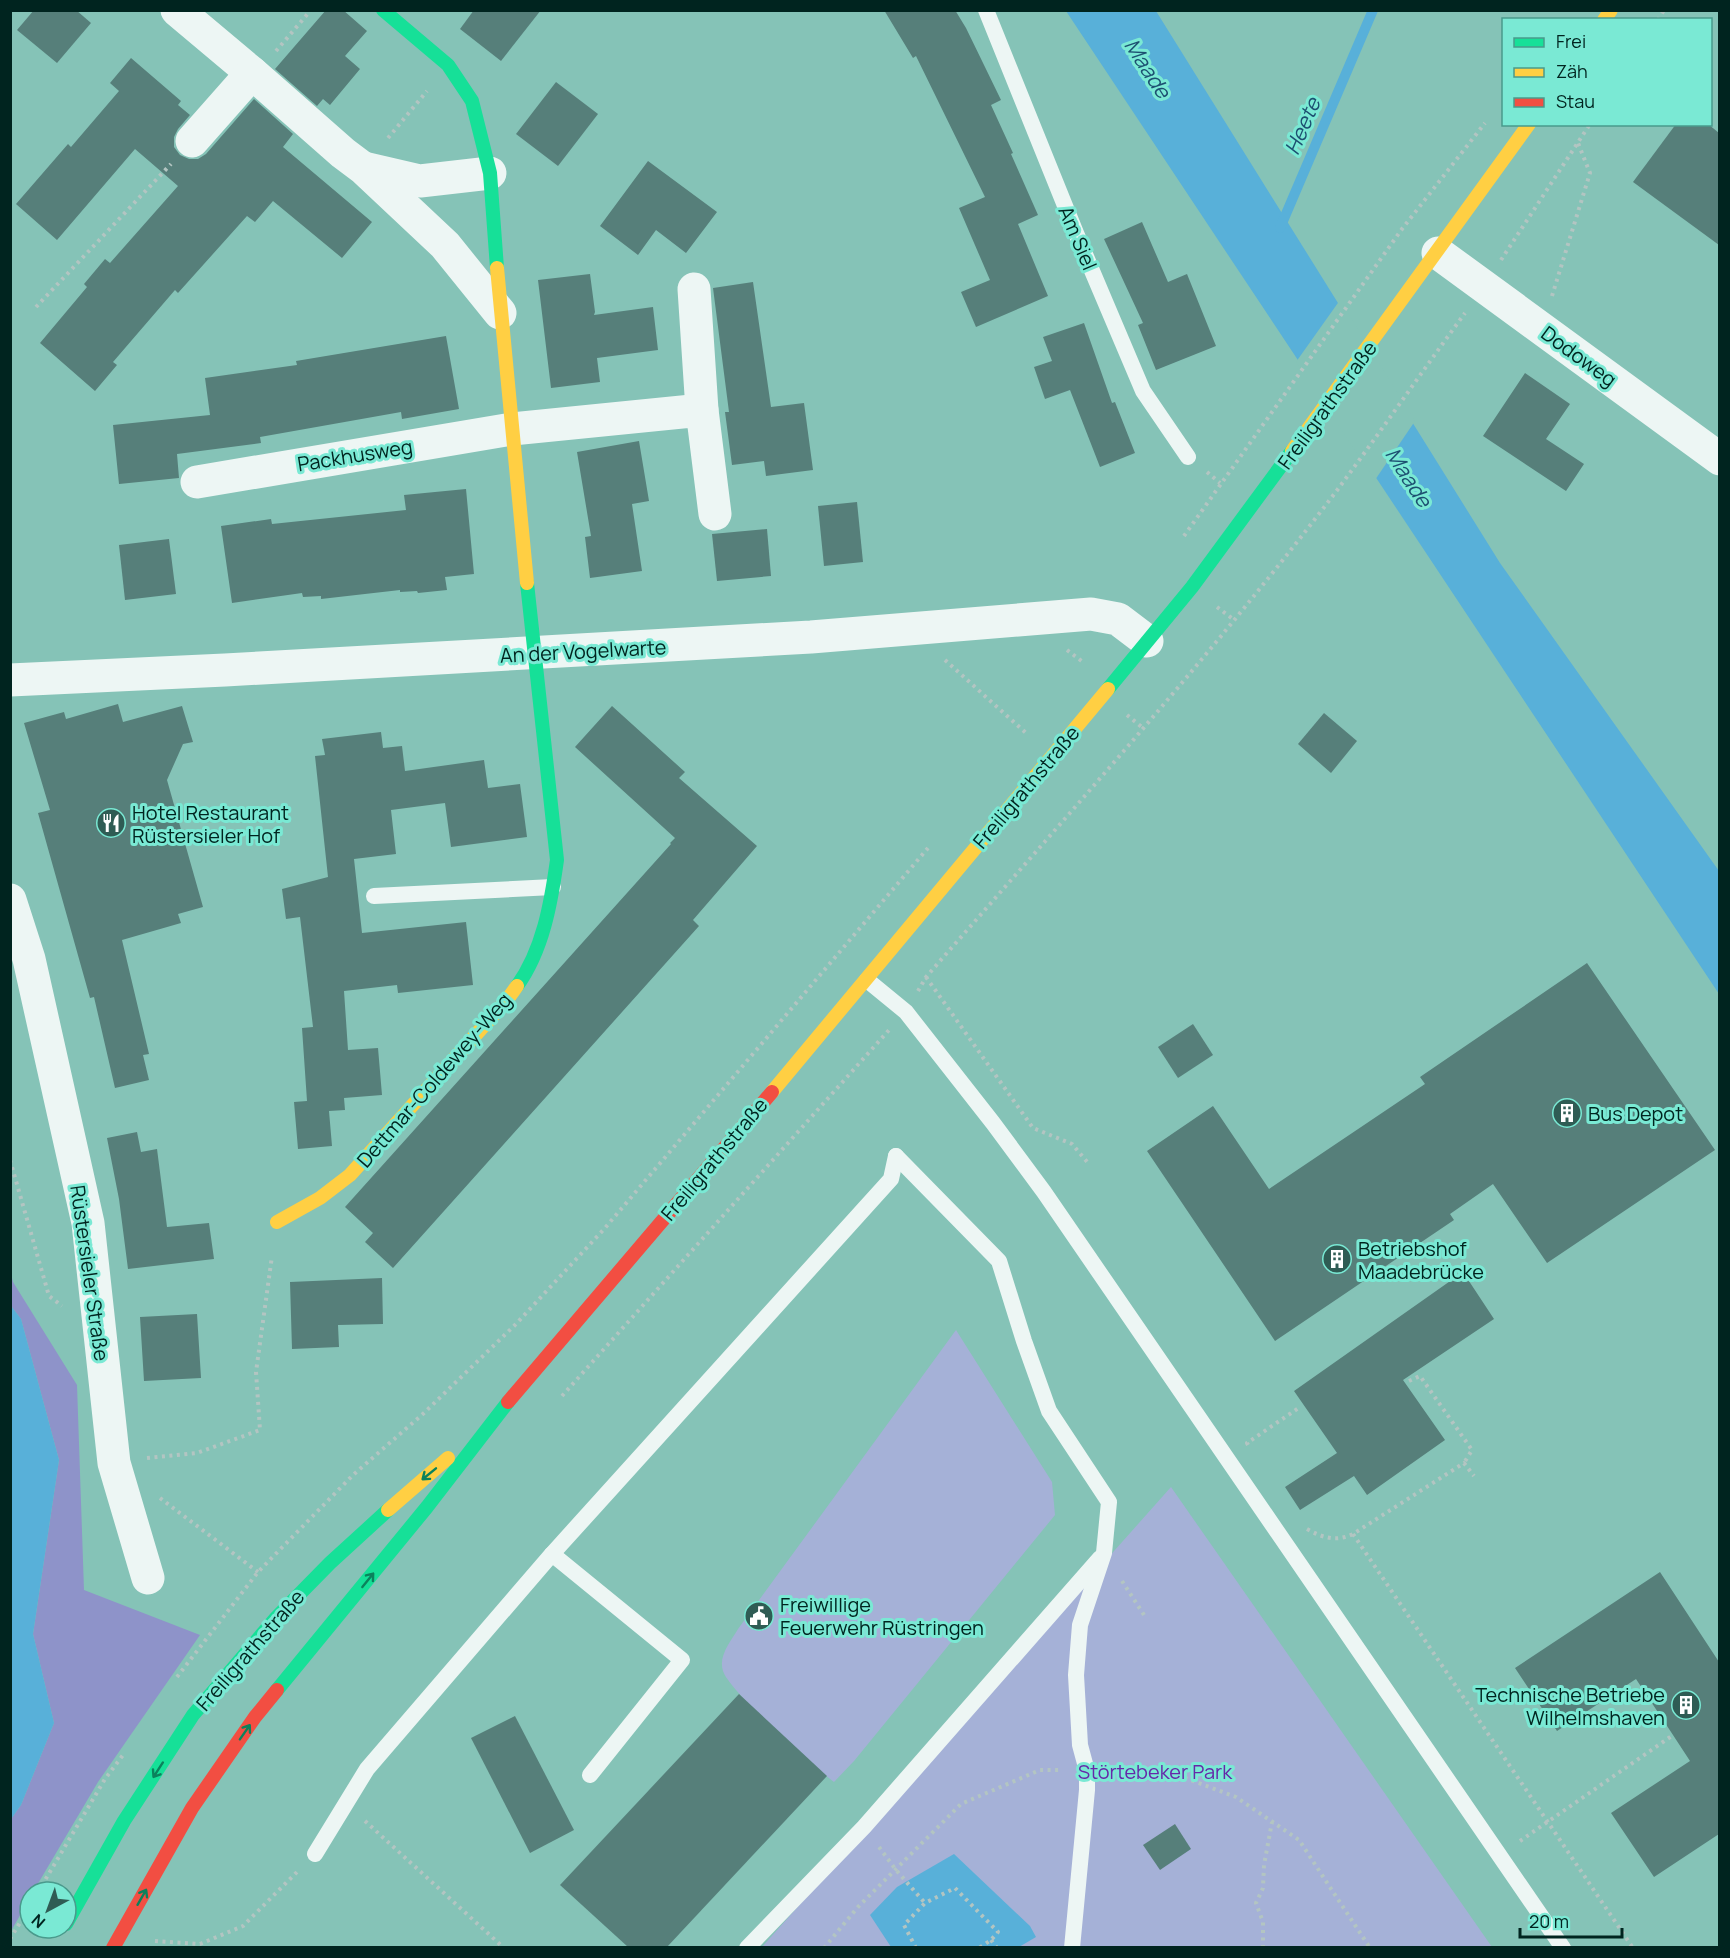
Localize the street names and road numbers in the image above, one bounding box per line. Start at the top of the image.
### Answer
street label: Am Siel [1052,202,1104,274]
street label: Dodoweg [1536,320,1622,392]
street label: Freiligrathstraße [1271,335,1383,475]
street label: Packhusweg [296,433,414,477]
street label: An der Vogelwarte [499,633,667,669]
street label: Freiligrathstraße [967,720,1085,854]
street label: Dettmar-Coldewey-Weg [351,987,517,1173]
street label: Freiligrathstraße [655,1092,773,1226]
street label: Rüstersieler Straße [64,1183,116,1363]
street label: Freiligrathstraße [190,1584,310,1716]

